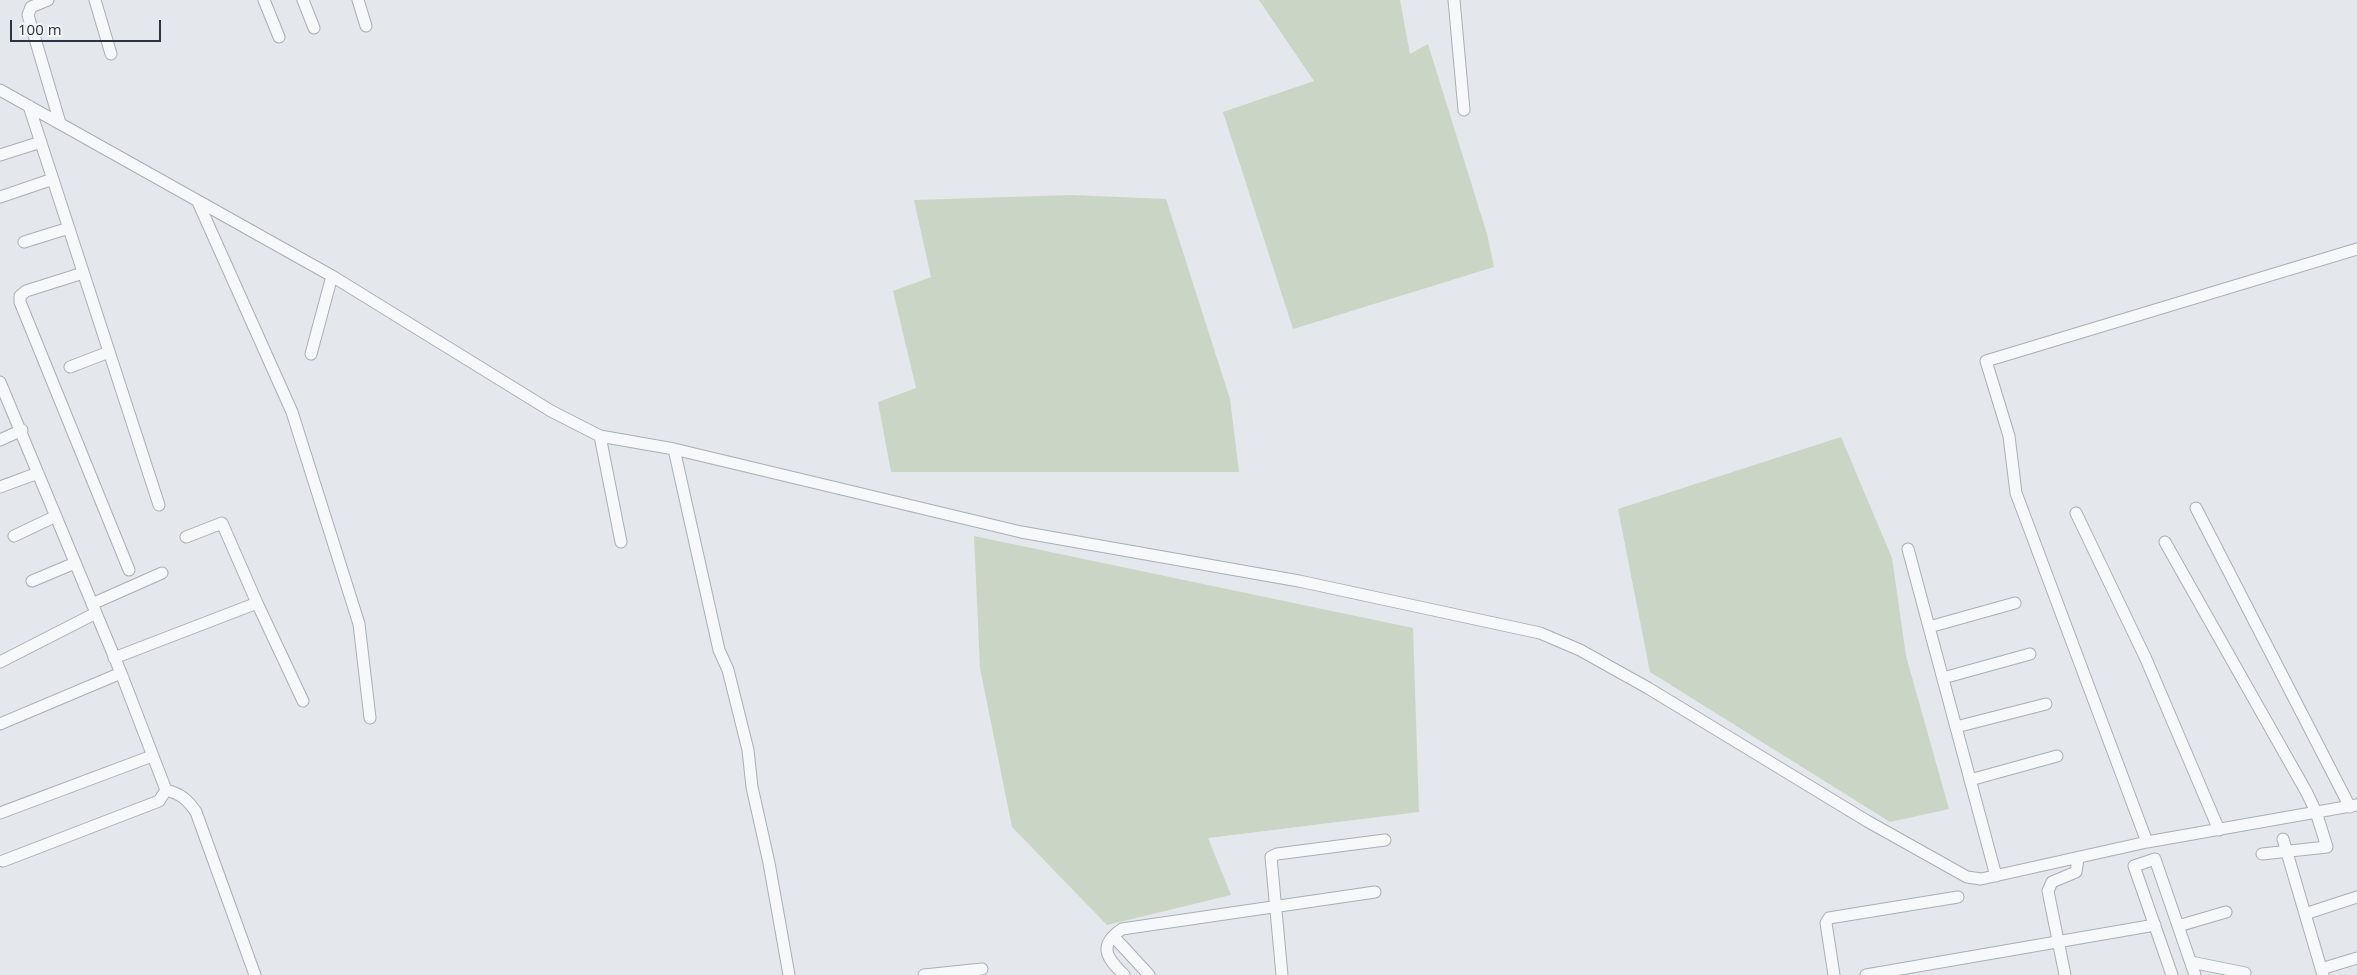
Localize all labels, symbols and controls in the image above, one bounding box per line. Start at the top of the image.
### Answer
scale bar [12,10,164,42]
text: 100 m [18,19,62,39]

